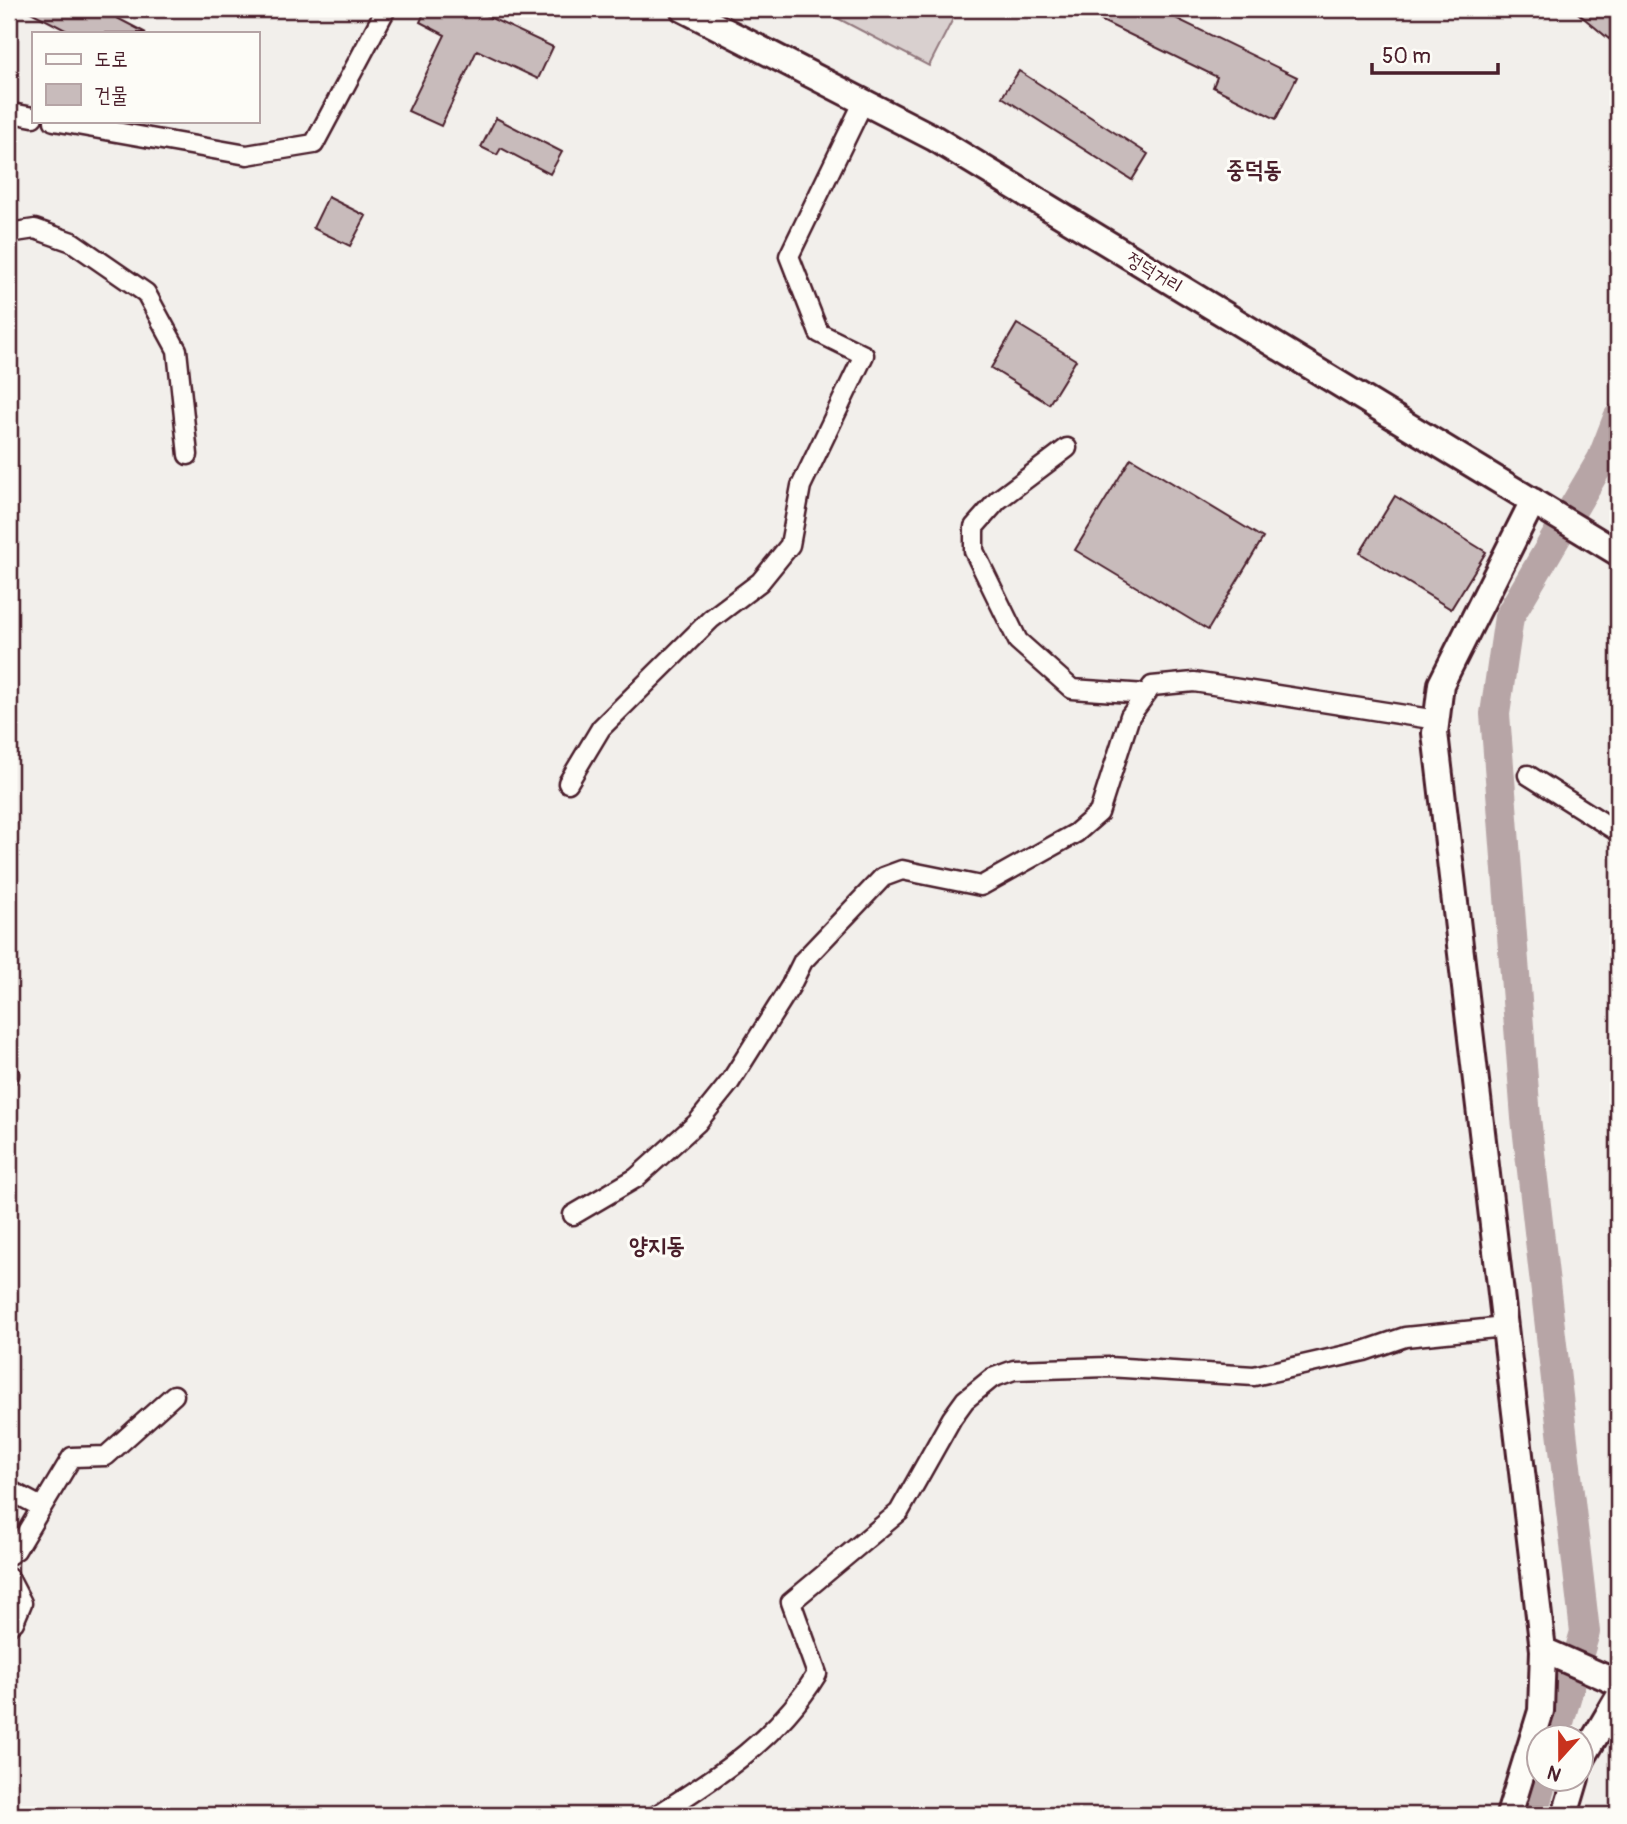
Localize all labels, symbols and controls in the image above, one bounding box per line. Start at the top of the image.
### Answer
legend [32,32,259,122]
scale bar [1372,32,1498,76]
text: 50 m [1382,43,1431,70]
text: 도로 [94,46,128,73]
text: 건물 [94,82,128,109]
district label: 중덕동 [1226,155,1282,184]
street label: 정덕거리 [1122,247,1187,299]
district label: 양지동 [629,1231,685,1260]
north arrow [1526,1722,1596,1792]
text: N [1544,1759,1565,1786]

